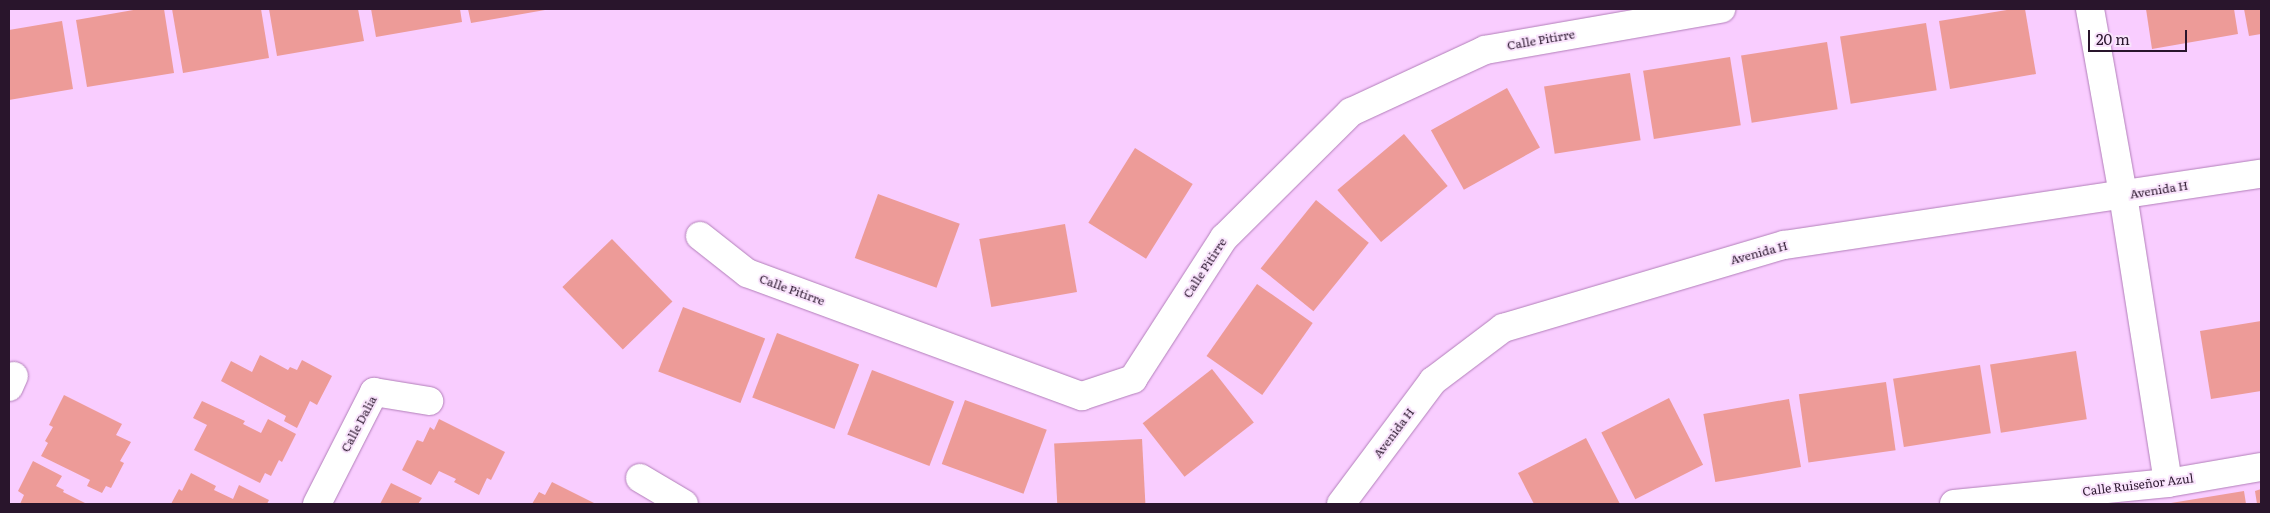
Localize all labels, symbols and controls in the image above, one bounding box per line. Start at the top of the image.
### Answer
scale bar [2090,20,2189,52]
street label: Calle Pitirre [1506,27,1576,53]
text: 20 m [2096,27,2130,50]
street label: Avenida H [2129,178,2189,202]
street label: Calle Pitirre [1180,235,1230,301]
street label: Avenida H [1729,238,1789,268]
street label: Calle Pitirre [757,272,827,308]
street label: Calle Dalia [338,394,380,454]
street label: Avenida H [1371,405,1417,461]
street label: Calle Ruiseñor Azul [2082,471,2194,499]

